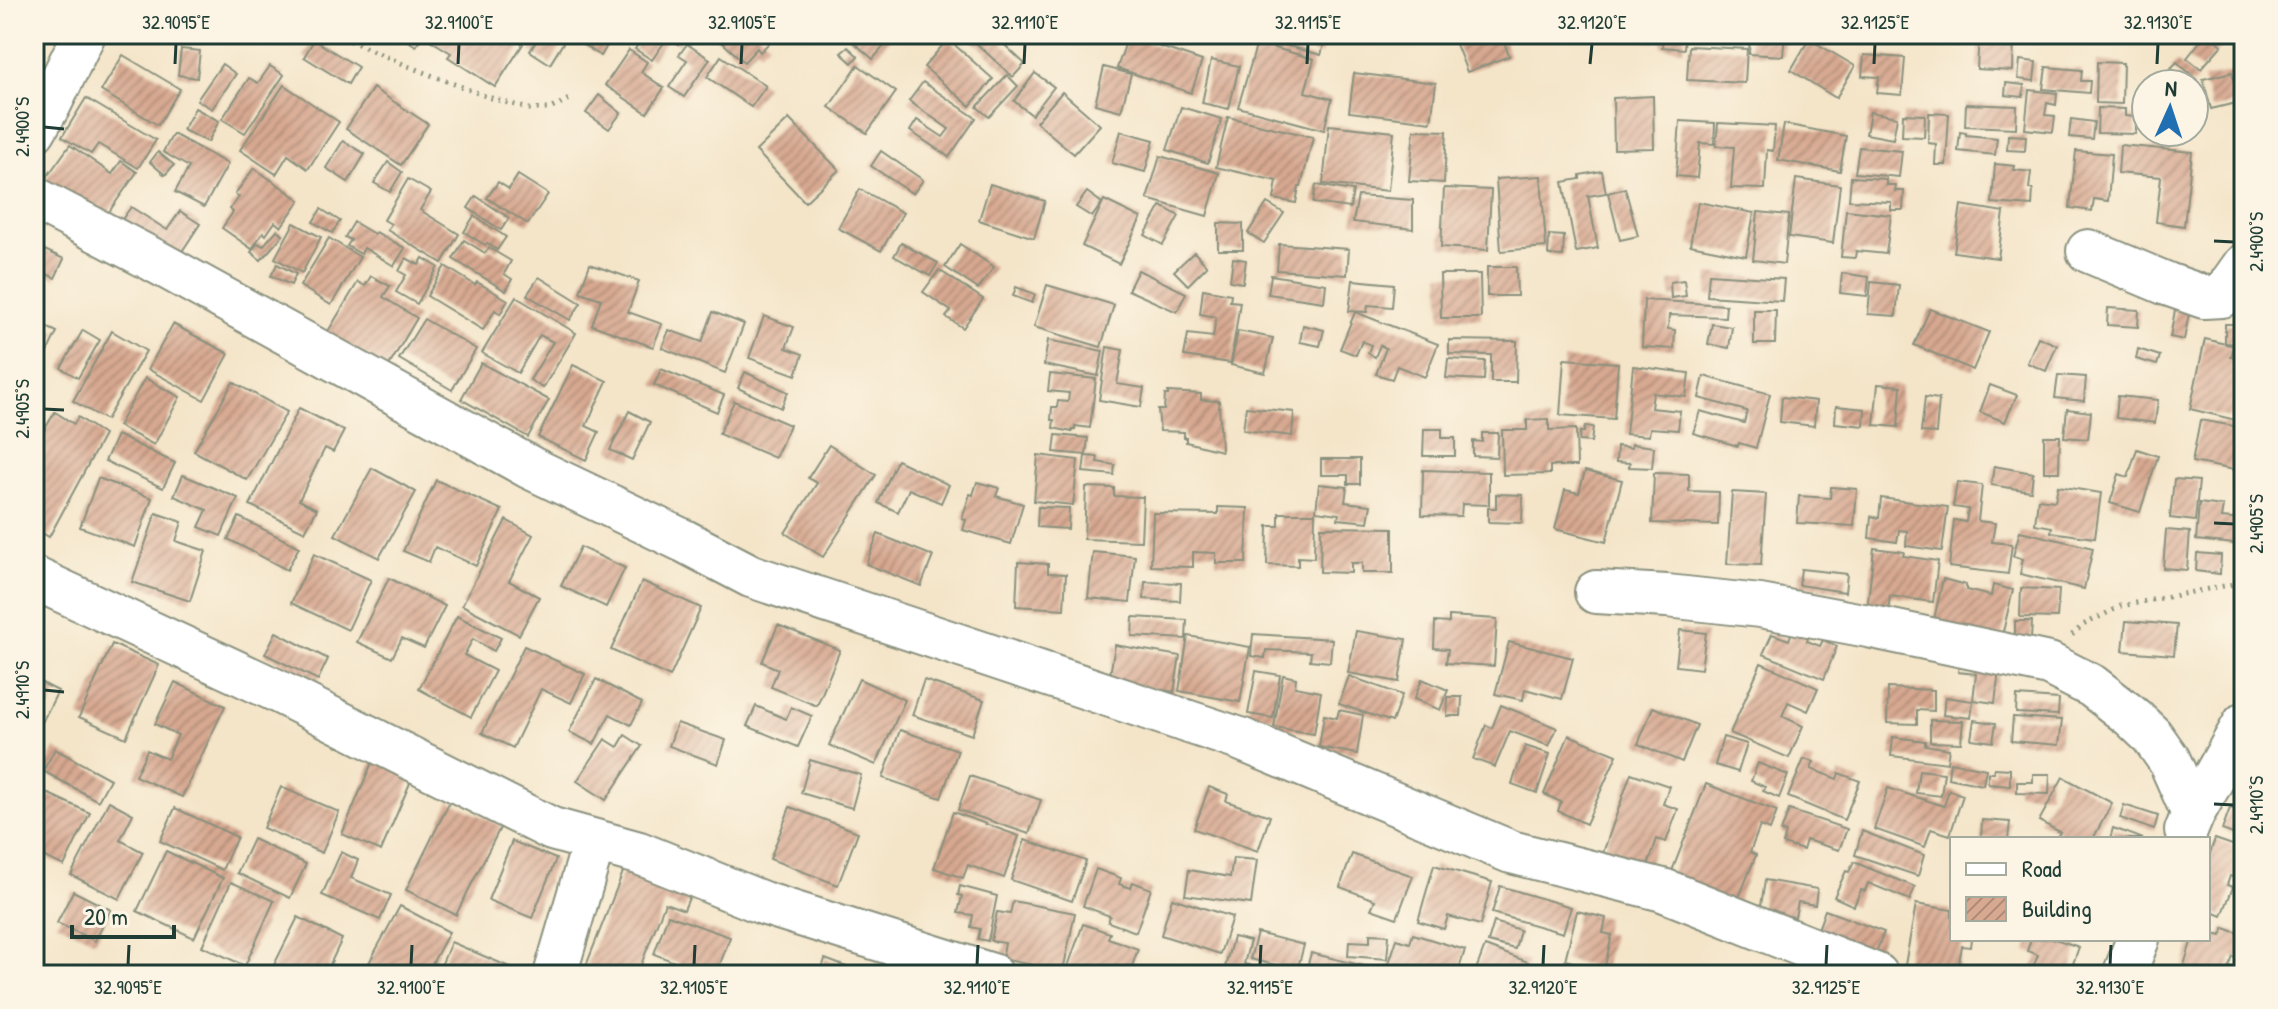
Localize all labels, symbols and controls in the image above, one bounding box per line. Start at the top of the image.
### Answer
text: 32.9095°E [142,8,210,35]
text: 32.9100°E [425,8,493,35]
text: 32.9105°E [708,8,776,35]
text: 32.9110°E [992,8,1059,35]
text: 32.9115°E [1275,8,1341,35]
text: 32.9120°E [1558,8,1627,35]
text: 32.9125°E [1841,8,1909,35]
text: 32.9130°E [2124,8,2192,35]
north arrow [2130,68,2210,148]
text: N [2164,73,2178,103]
text: 2.4900°S [8,97,35,157]
text: 2.4900°S [2242,212,2269,272]
text: 2.4905°S [8,379,35,439]
text: 2.4905°S [2242,494,2269,554]
text: 2.4910°S [8,661,35,719]
text: 2.4910°S [2242,776,2269,834]
legend [1950,837,2210,941]
text: Road [2022,852,2061,884]
scale bar [72,889,174,939]
text: Building [2022,892,2092,924]
text: 20 m [84,900,128,932]
text: 32.9095°E [94,973,162,1000]
text: 32.9100°E [377,973,445,1000]
text: 32.9105°E [660,973,728,1000]
text: 32.9110°E [944,973,1011,1000]
text: 32.9115°E [1227,973,1293,1000]
text: 32.9120°E [1509,973,1578,1000]
text: 32.9125°E [1792,973,1860,1000]
text: 32.9130°E [2076,973,2144,1000]

